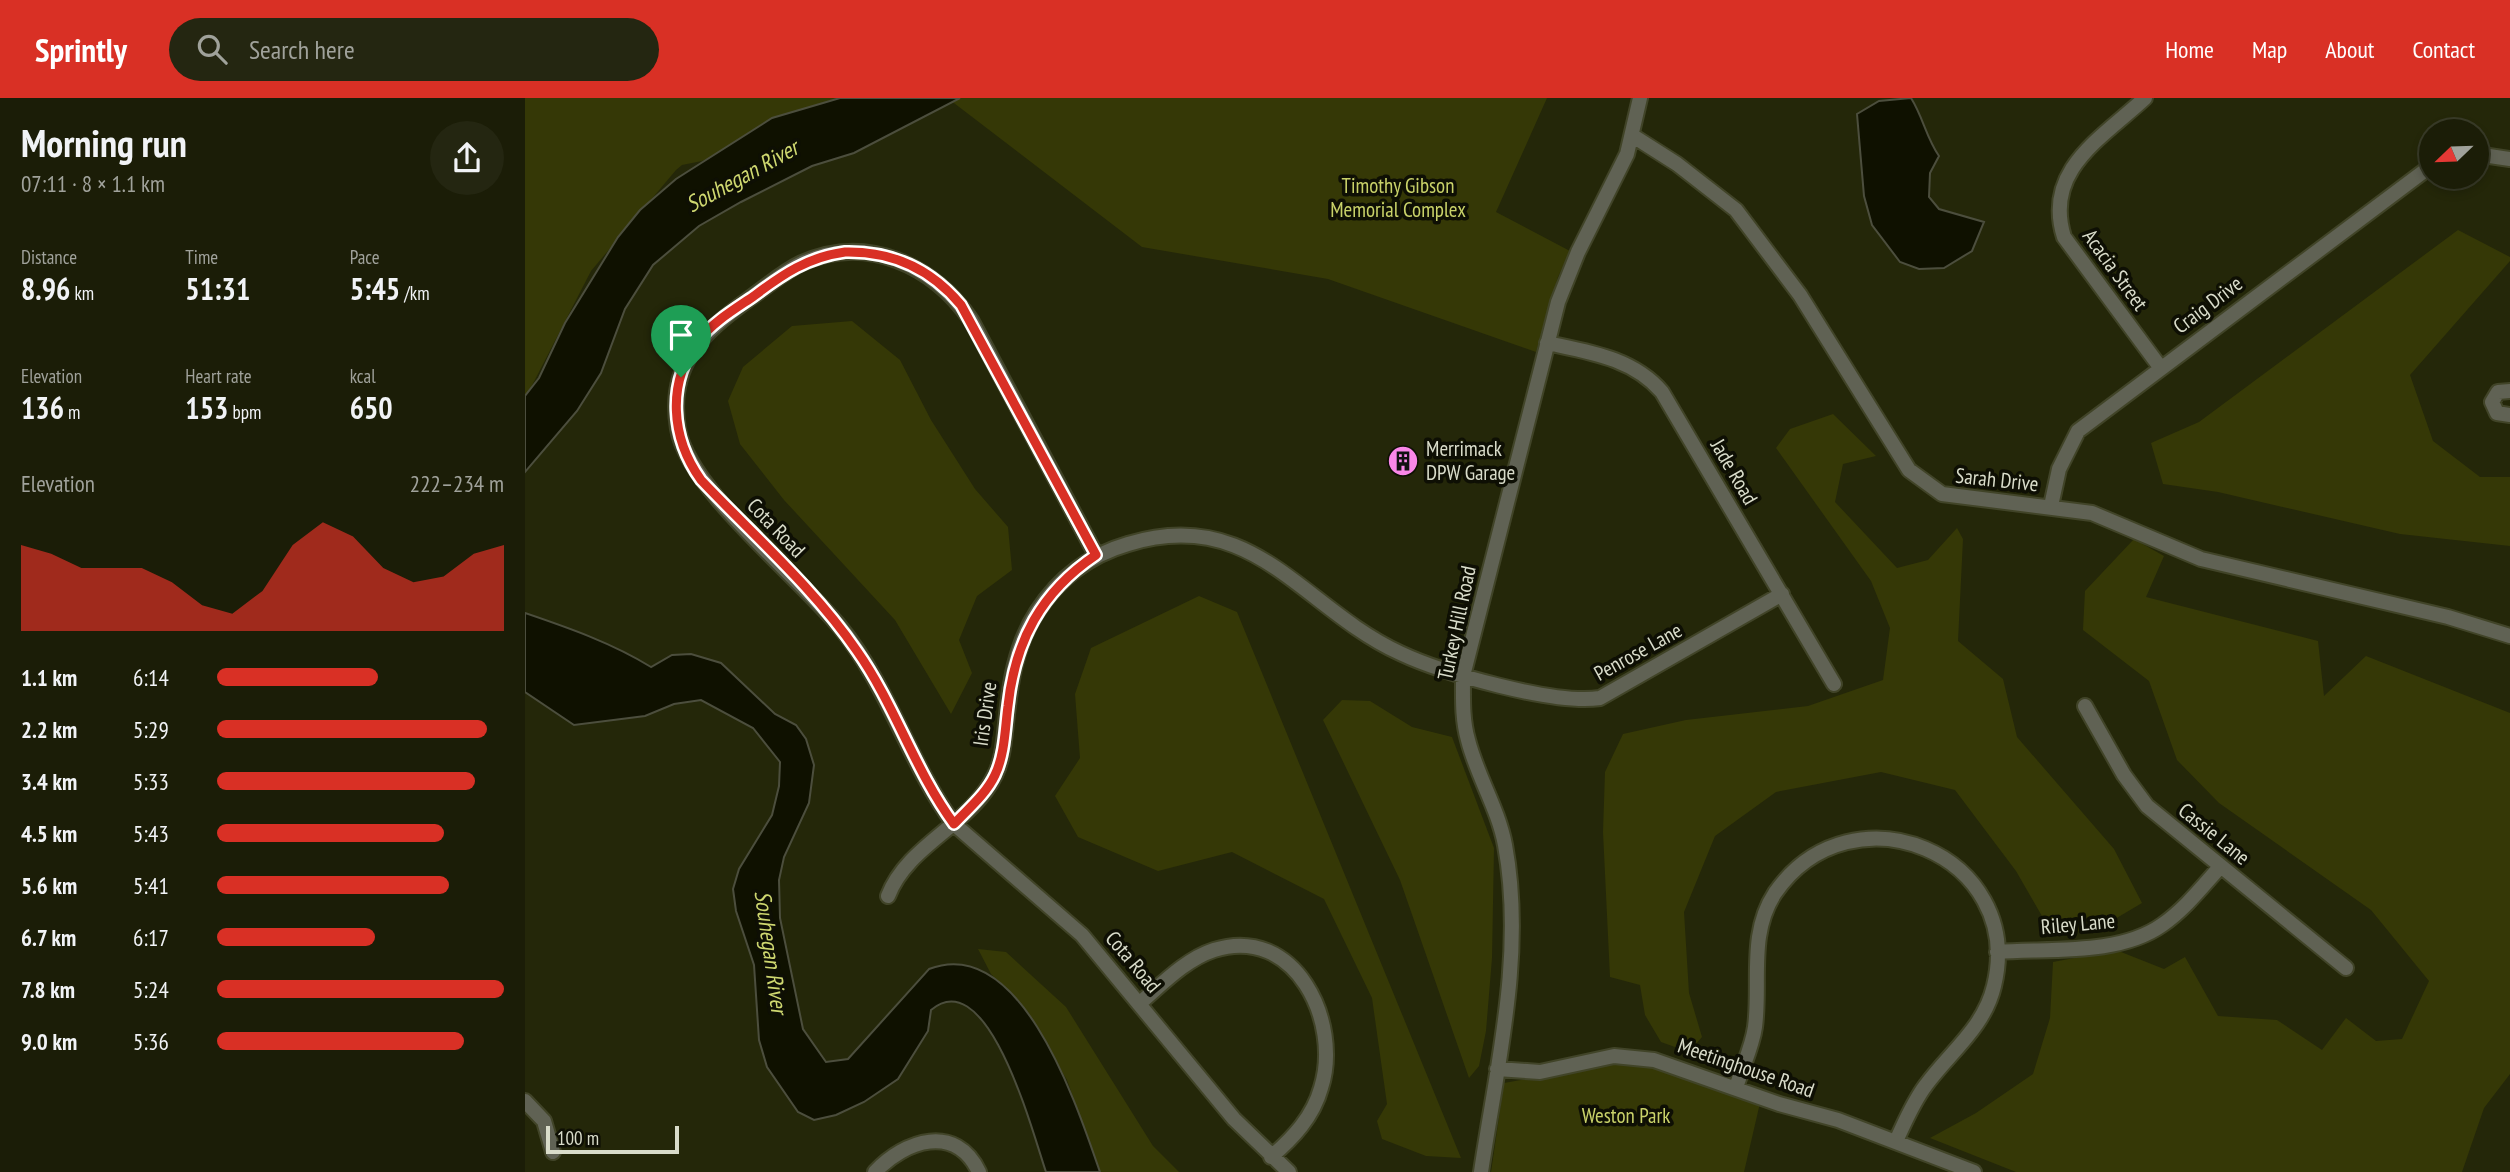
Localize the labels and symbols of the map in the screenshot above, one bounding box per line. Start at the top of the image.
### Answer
north arrow [2419,119,2489,189]
water label: Souhegan River [680,131,806,218]
park label: Timothy Gibson Memorial Complex [1330,172,1466,223]
street label: Acacia Street [2077,224,2154,316]
street label: Craig Drive [2168,270,2248,339]
pin [651,305,711,377]
street label: Jade Road [1704,433,1764,509]
place label: Merrimack DPW Garage [1426,435,1515,486]
building icon: Merrimack DPW Garage [1386,444,1420,478]
street label: Sarah Drive [1954,462,2040,497]
street label: Cota Road [741,492,811,563]
street label: Turkey Hill Road [1431,563,1482,683]
street label: Penrose Lane [1589,616,1687,687]
street label: Iris Drive [967,680,1002,748]
street label: Cassie Lane [2173,797,2256,871]
water label: Souhegan River [749,888,795,1019]
street label: Riley Lane [2040,907,2116,940]
street label: Cota Road [1100,925,1167,998]
street label: Meetinghouse Road [1674,1032,1818,1104]
park label: Weston Park [1582,1102,1670,1129]
scale bar [546,1123,679,1155]

